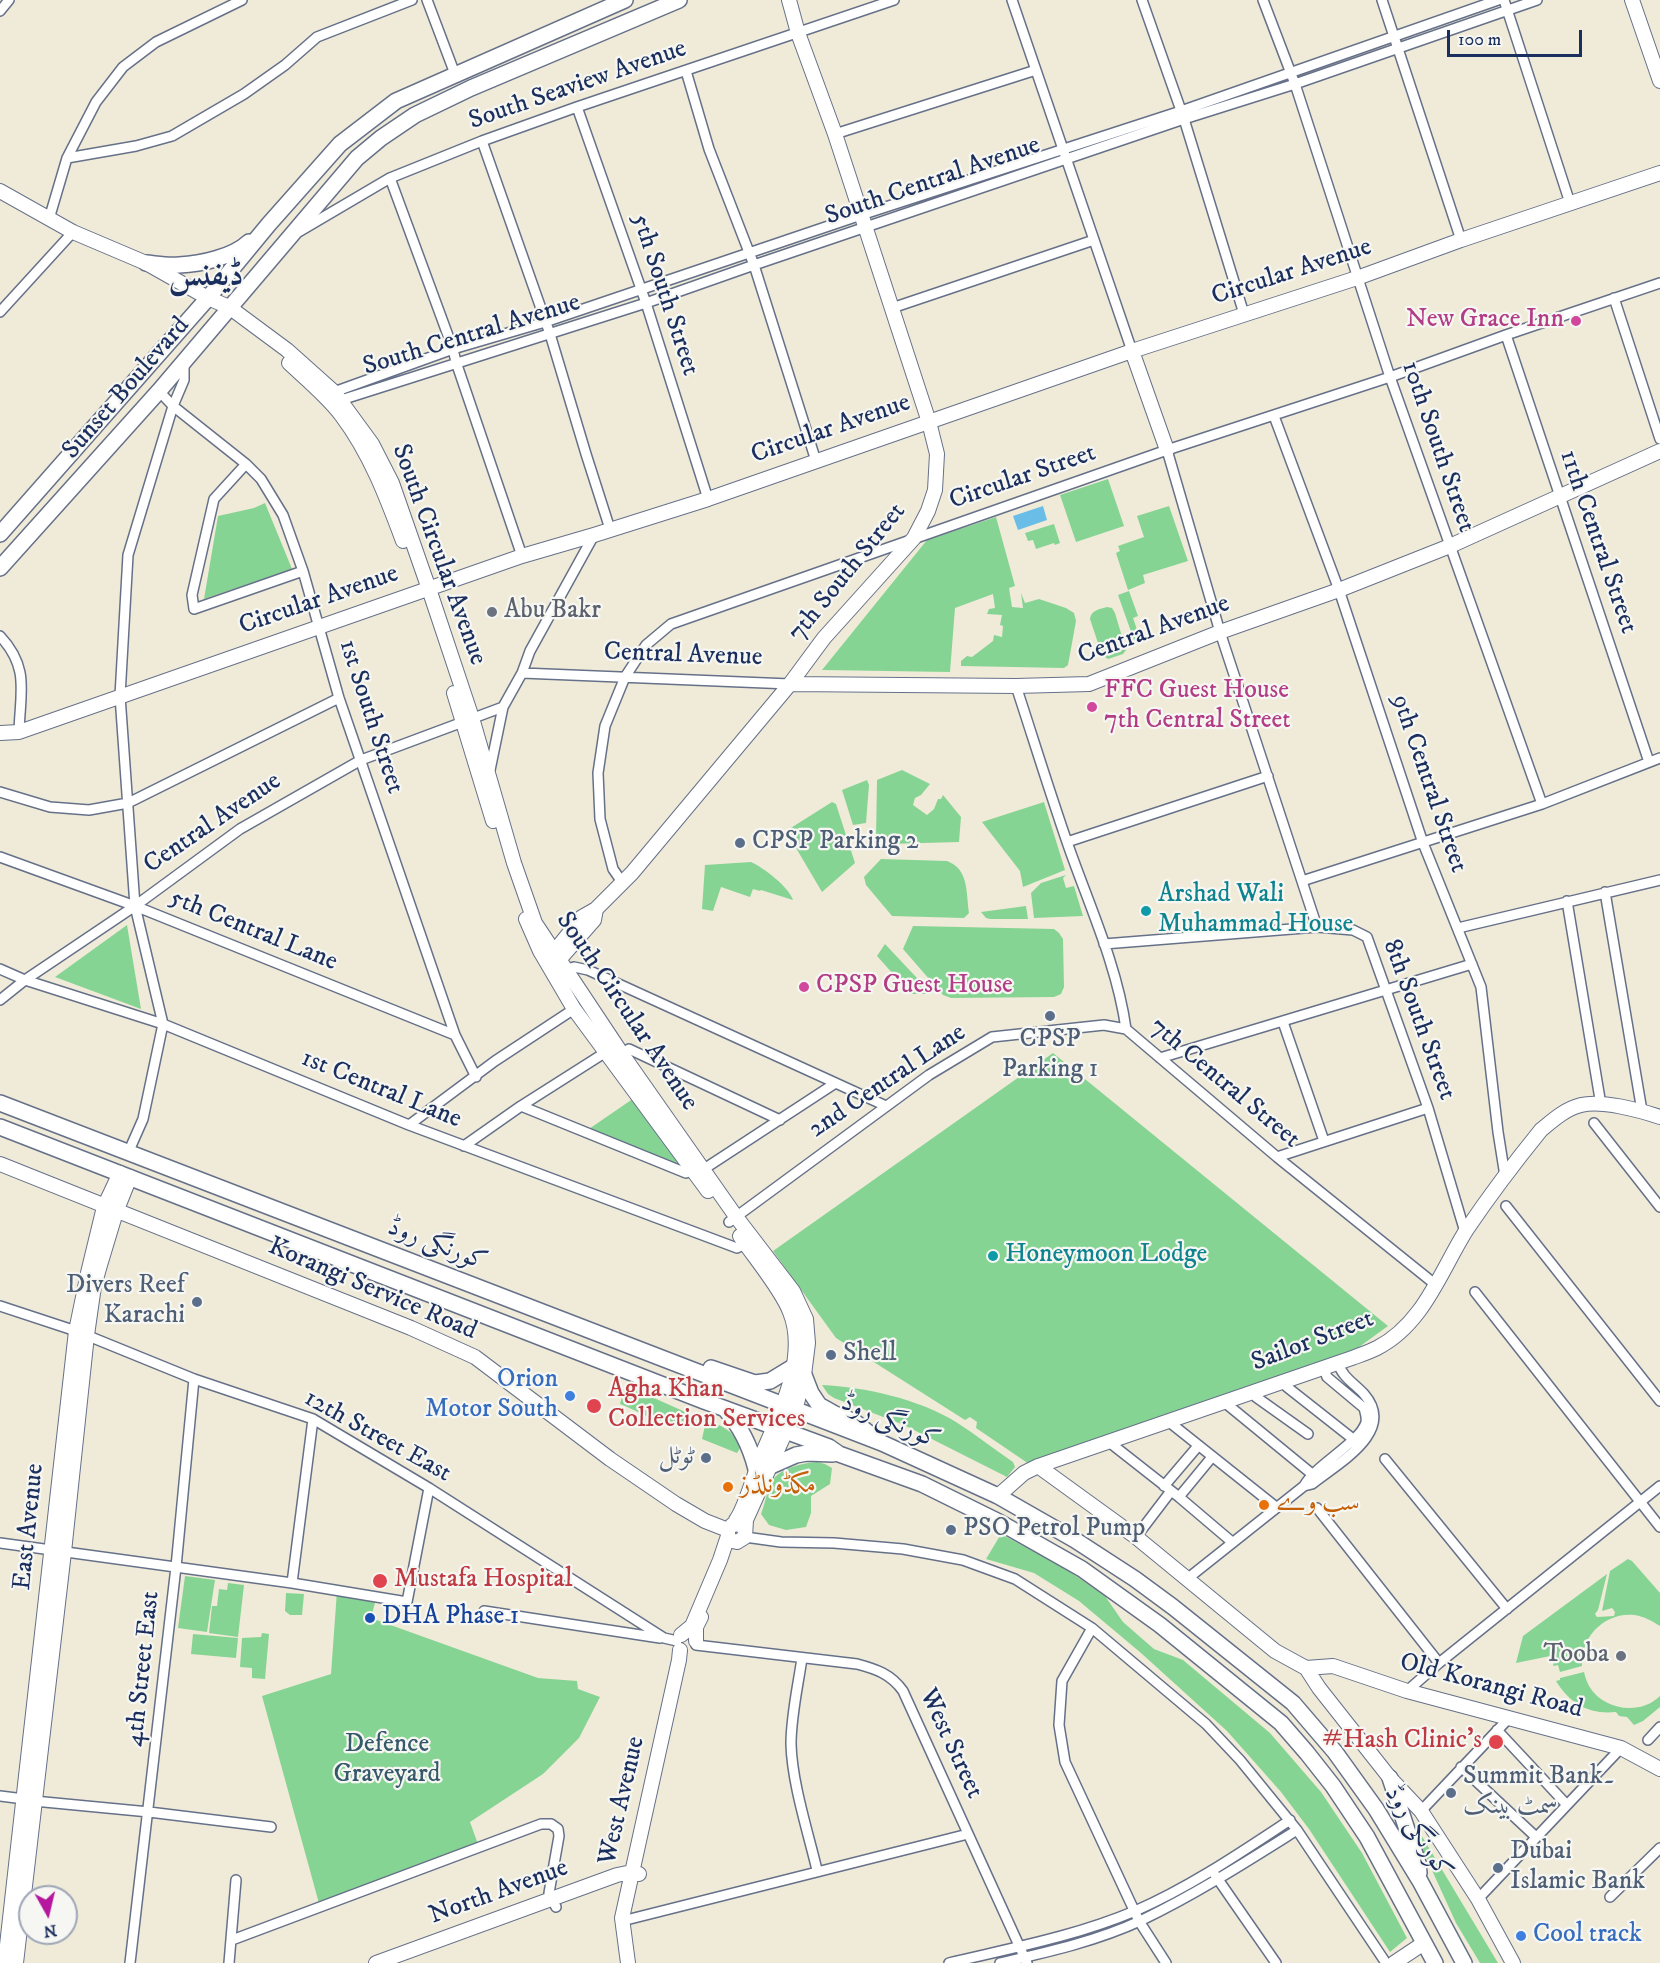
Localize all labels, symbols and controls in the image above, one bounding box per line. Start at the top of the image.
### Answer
scale bar [1450,18,1585,56]
text: 100 m [1458,29,1501,51]
street label: South Seaview Avenue [465,34,691,138]
street label: South Central Avenue [821,131,1045,233]
street label: 5th South Street [623,210,705,380]
street label: Circular Avenue [1208,232,1376,314]
district label: ڈیفنس [169,259,243,297]
street label: South Central Avenue [360,288,584,384]
place label: New Grace Inn [1406,305,1564,337]
street label: Sunset Boulevard [57,311,197,467]
marker: New Grace Inn [1569,314,1583,328]
street label: 10th South Street [1393,357,1481,537]
street label: Circular Avenue [747,388,915,472]
street label: Circular Street [946,438,1100,518]
street label: South Circular Avenue [384,440,492,670]
street label: 11th Central Street [1551,446,1643,638]
street label: 7th South Street [783,497,913,649]
street label: Circular Avenue [235,559,403,643]
street label: Central Avenue [1074,589,1234,673]
place label: Abu Bakr [504,596,601,628]
marker: Abu Bakr [485,605,499,619]
street label: 1st South Street [330,636,410,798]
street label: Central Avenue [603,638,763,674]
place label: FFC Guest House 7th Central Street [1104,676,1291,738]
street label: 9th Central Street [1383,691,1473,877]
marker: FFC Guest House 7th Central Street [1085,700,1099,714]
street label: Central Avenue [138,767,288,881]
place label: CPSP Parking 2 [752,827,919,859]
marker: CPSP Parking 2 [733,836,747,850]
place label: Arshad Wali Muhammad House [1158,880,1353,942]
street label: 5th Central Lane [164,883,342,979]
marker: Arshad Wali Muhammad House [1139,904,1153,918]
street label: South Circular Avenue [548,907,704,1117]
street label: 8th South Street [1375,936,1461,1104]
place label: CPSP Guest House [816,971,1013,1003]
marker: CPSP Guest House [797,980,811,994]
marker: CPSP Parking 1 [1043,1009,1057,1023]
street label: 7th Central Street [1142,1012,1306,1156]
street label: 2nd Central Lane [804,1018,972,1146]
place label: CPSP Parking 1 [1002,1025,1098,1086]
street label: 1st Central Lane [296,1044,466,1136]
street label: کورنگی روڈ [383,1213,491,1279]
street label: Korangi Service Road [263,1232,481,1348]
place label: Honeymoon Lodge [1005,1240,1207,1272]
marker: Honeymoon Lodge [986,1249,1000,1263]
place label: Divers Reef Karachi [66,1271,185,1332]
marker: Divers Reef Karachi [190,1295,204,1309]
street label: Sailor Street [1247,1304,1379,1380]
place label: Shell [843,1339,897,1371]
marker: Shell [824,1348,838,1362]
place label: Orion Motor South [425,1365,558,1426]
place label: Agha Khan Collection Services [608,1375,805,1436]
street label: 12th Street East [298,1384,456,1490]
street label: کورنگی روڈ [836,1388,944,1458]
marker: Orion Motor South [563,1389,577,1403]
marker: Agha Khan Collection Services [585,1397,603,1415]
place label: ٹوٹل [658,1442,694,1474]
marker: ٹوٹل [699,1451,713,1465]
street label: East Avenue [8,1462,52,1592]
place label: مکڈونلڈز [740,1471,816,1503]
marker: مکڈونلڈز [721,1480,735,1494]
place label: سب وے [1276,1489,1360,1521]
marker: سب وے [1257,1498,1271,1512]
place label: PSO Petrol Pump [963,1514,1145,1546]
marker: PSO Petrol Pump [944,1523,958,1537]
place label: Mustafa Hospital [394,1565,572,1597]
marker: Mustafa Hospital [371,1572,389,1590]
street label: 4th Street East [120,1590,168,1748]
place label: DHA Phase 1 [382,1602,519,1634]
marker: DHA Phase 1 [363,1611,377,1625]
place label: Tooba [1544,1640,1609,1672]
street label: Old Korangi Road [1396,1648,1586,1726]
marker: Tooba [1614,1649,1628,1663]
street label: West Street [911,1684,989,1804]
place label: #Hash Clinic's [1322,1726,1482,1758]
park label: Defence Graveyard [334,1730,440,1792]
marker: #Hash Clinic's [1487,1733,1505,1751]
street label: West Avenue [593,1734,653,1868]
place label: Summit Bank۔ سمٹ بینک [1463,1762,1616,1823]
street label: کورنگی روڈ [1376,1780,1458,1886]
marker: Summit Bank۔ سمٹ بینک [1444,1786,1458,1800]
place label: Dubai Islamic Bank [1510,1837,1645,1898]
street label: North Avenue [425,1853,573,1933]
marker: Dubai Islamic Bank [1491,1861,1505,1875]
north arrow [18,1885,78,1945]
text: N [42,1920,58,1942]
place label: Cool track [1533,1920,1642,1952]
marker: Cool track [1514,1929,1528,1943]

